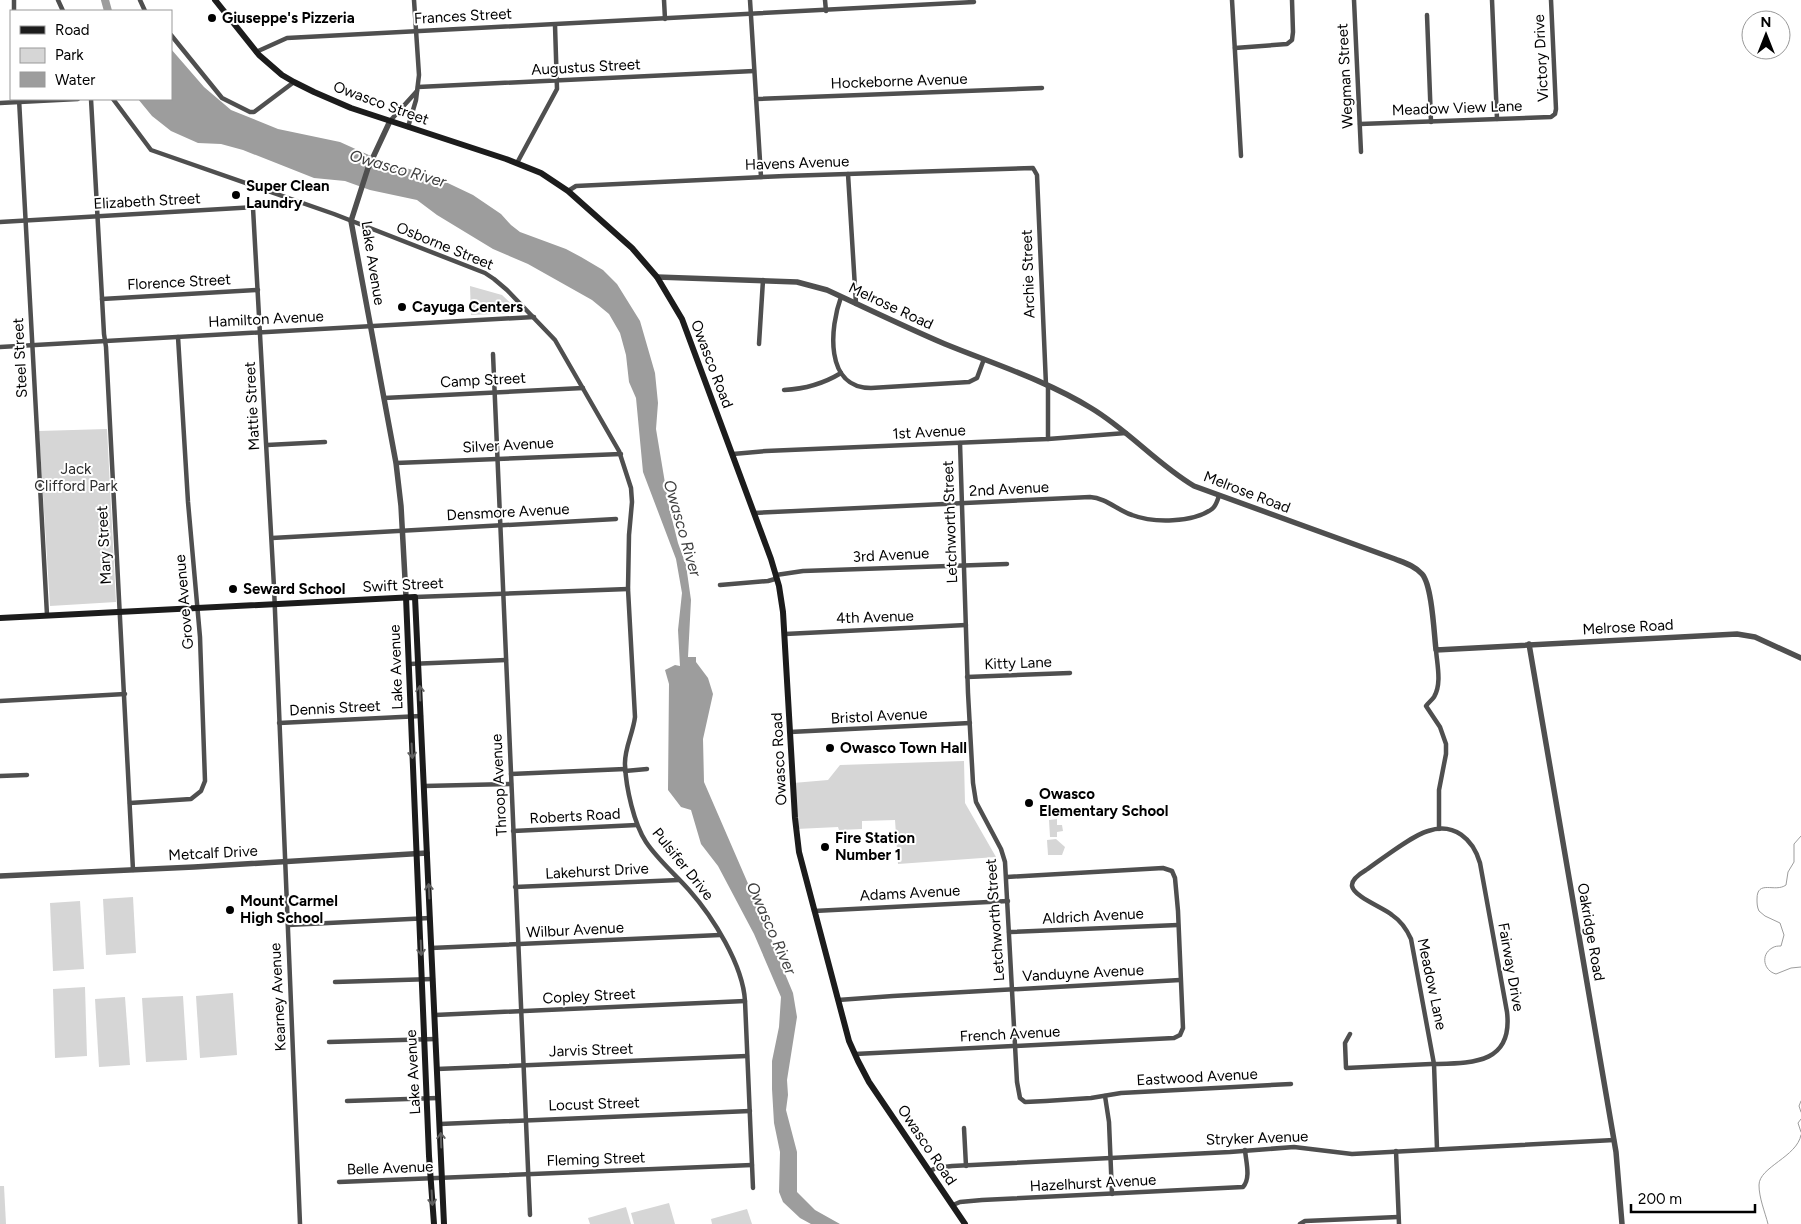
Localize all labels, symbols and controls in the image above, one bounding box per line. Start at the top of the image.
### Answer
street label: Frances Street [414,4,513,28]
place label: Giuseppe's Pizzeria [222,9,355,27]
legend [10,10,172,100]
north arrow [1741,10,1791,60]
marker: Giuseppe's Pizzeria [206,12,218,24]
street label: Victory Drive [1530,14,1552,102]
text: N [1761,14,1771,31]
text: Road [55,21,90,39]
street label: Wegman Street [1333,23,1357,129]
text: Park [55,46,84,64]
street label: Augustus Street [531,55,641,79]
street label: Hockeborne Avenue [830,70,968,92]
text: Water [55,71,95,89]
street label: Owasco Street [331,77,432,129]
street label: Meadow View Lane [1391,97,1523,119]
water label: Owasco River [347,146,449,192]
street label: Havens Avenue [745,152,849,174]
place label: Super Clean Laundry [246,177,330,212]
street label: Elizabeth Street [93,189,201,213]
marker: Super Clean Laundry [230,189,242,201]
street label: Osborne Street [394,218,497,274]
street label: Lake Avenue [357,220,389,306]
street label: Archie Street [1017,229,1039,319]
street label: Florence Street [127,270,232,294]
street label: Melrose Road [846,279,936,333]
place label: Cayuga Centers [412,298,523,316]
marker: Cayuga Centers [396,301,408,313]
street label: Hamilton Avenue [208,307,324,331]
street label: Steel Street [9,317,31,399]
street label: Owasco Road [687,317,737,411]
street label: Mattie Street [241,361,263,451]
street label: Camp Street [440,369,527,391]
street label: 1st Avenue [892,421,966,443]
street label: Silver Avenue [462,434,554,456]
park label: Jack Clifford Park [34,460,118,495]
street label: Letchworth Street [939,460,961,584]
street label: Melrose Road [1201,467,1293,517]
water label: Owasco River [660,478,706,579]
street label: 2nd Avenue [969,478,1049,500]
street label: Densmore Avenue [446,500,570,524]
street label: Mary Street [93,505,115,585]
street label: 3rd Avenue [852,544,930,566]
street label: Grove Avenue [171,554,197,650]
street label: Swift Street [362,574,444,596]
place label: Seward School [243,580,346,598]
marker: Seward School [227,583,239,595]
street label: 4th Avenue [836,607,914,627]
street label: Melrose Road [1582,616,1674,638]
street label: Lake Avenue [386,624,406,710]
street label: Kitty Lane [984,653,1052,673]
one-way arrow [415,686,425,702]
street label: Dennis Street [289,697,381,719]
street label: Bristol Avenue [830,704,928,728]
street label: Owasco Road [768,712,790,806]
street label: Throop Avenue [487,733,511,837]
place label: Owasco Town Hall [840,739,967,757]
one-way arrow [407,742,417,759]
marker: Owasco Town Hall [824,742,836,754]
place label: Owasco Elementary School [1039,785,1169,820]
marker: Owasco Elementary School [1023,797,1035,809]
street label: Roberts Road [529,805,621,827]
street label: Pulsifer Drive [648,824,718,904]
place label: Fire Station Number 1 [835,829,915,864]
marker: Fire Station Number 1 [819,841,831,853]
street label: Metcalf Drive [168,842,258,864]
street label: Letchworth Street [982,858,1008,982]
street label: Lakehurst Drive [545,859,649,883]
water label: Owasco River [743,879,801,978]
street label: Adams Avenue [859,881,961,905]
street label: Oakridge Road [1574,882,1608,982]
one-way arrow [424,883,434,899]
place label: Mount Carmel High School [240,892,338,927]
marker: Mount Carmel High School [224,904,236,916]
street label: Aldrich Avenue [1042,904,1144,928]
street label: Wilbur Avenue [526,918,624,942]
street label: Fairway Drive [1494,921,1528,1013]
street label: Meadow Lane [1413,936,1451,1032]
one-way arrow [416,940,425,956]
street label: Kearney Avenue [266,942,290,1052]
street label: Vanduyne Avenue [1022,961,1144,985]
street label: Copley Street [542,985,636,1007]
street label: French Avenue [959,1022,1061,1046]
street label: Lake Avenue [402,1029,424,1115]
street label: Jarvis Street [549,1040,634,1060]
street label: Eastwood Avenue [1136,1065,1258,1089]
street label: Locust Street [548,1093,640,1115]
street label: Owasco Road [894,1101,960,1189]
street label: Stryker Avenue [1205,1127,1309,1149]
one-way arrow [436,1133,445,1149]
street label: Fleming Street [546,1148,646,1170]
street label: Belle Avenue [346,1157,434,1179]
street label: Hazelhurst Avenue [1029,1171,1157,1195]
scale bar [1631,1182,1755,1214]
one-way arrow [427,1190,436,1206]
text: 200 m [1638,1190,1682,1208]

